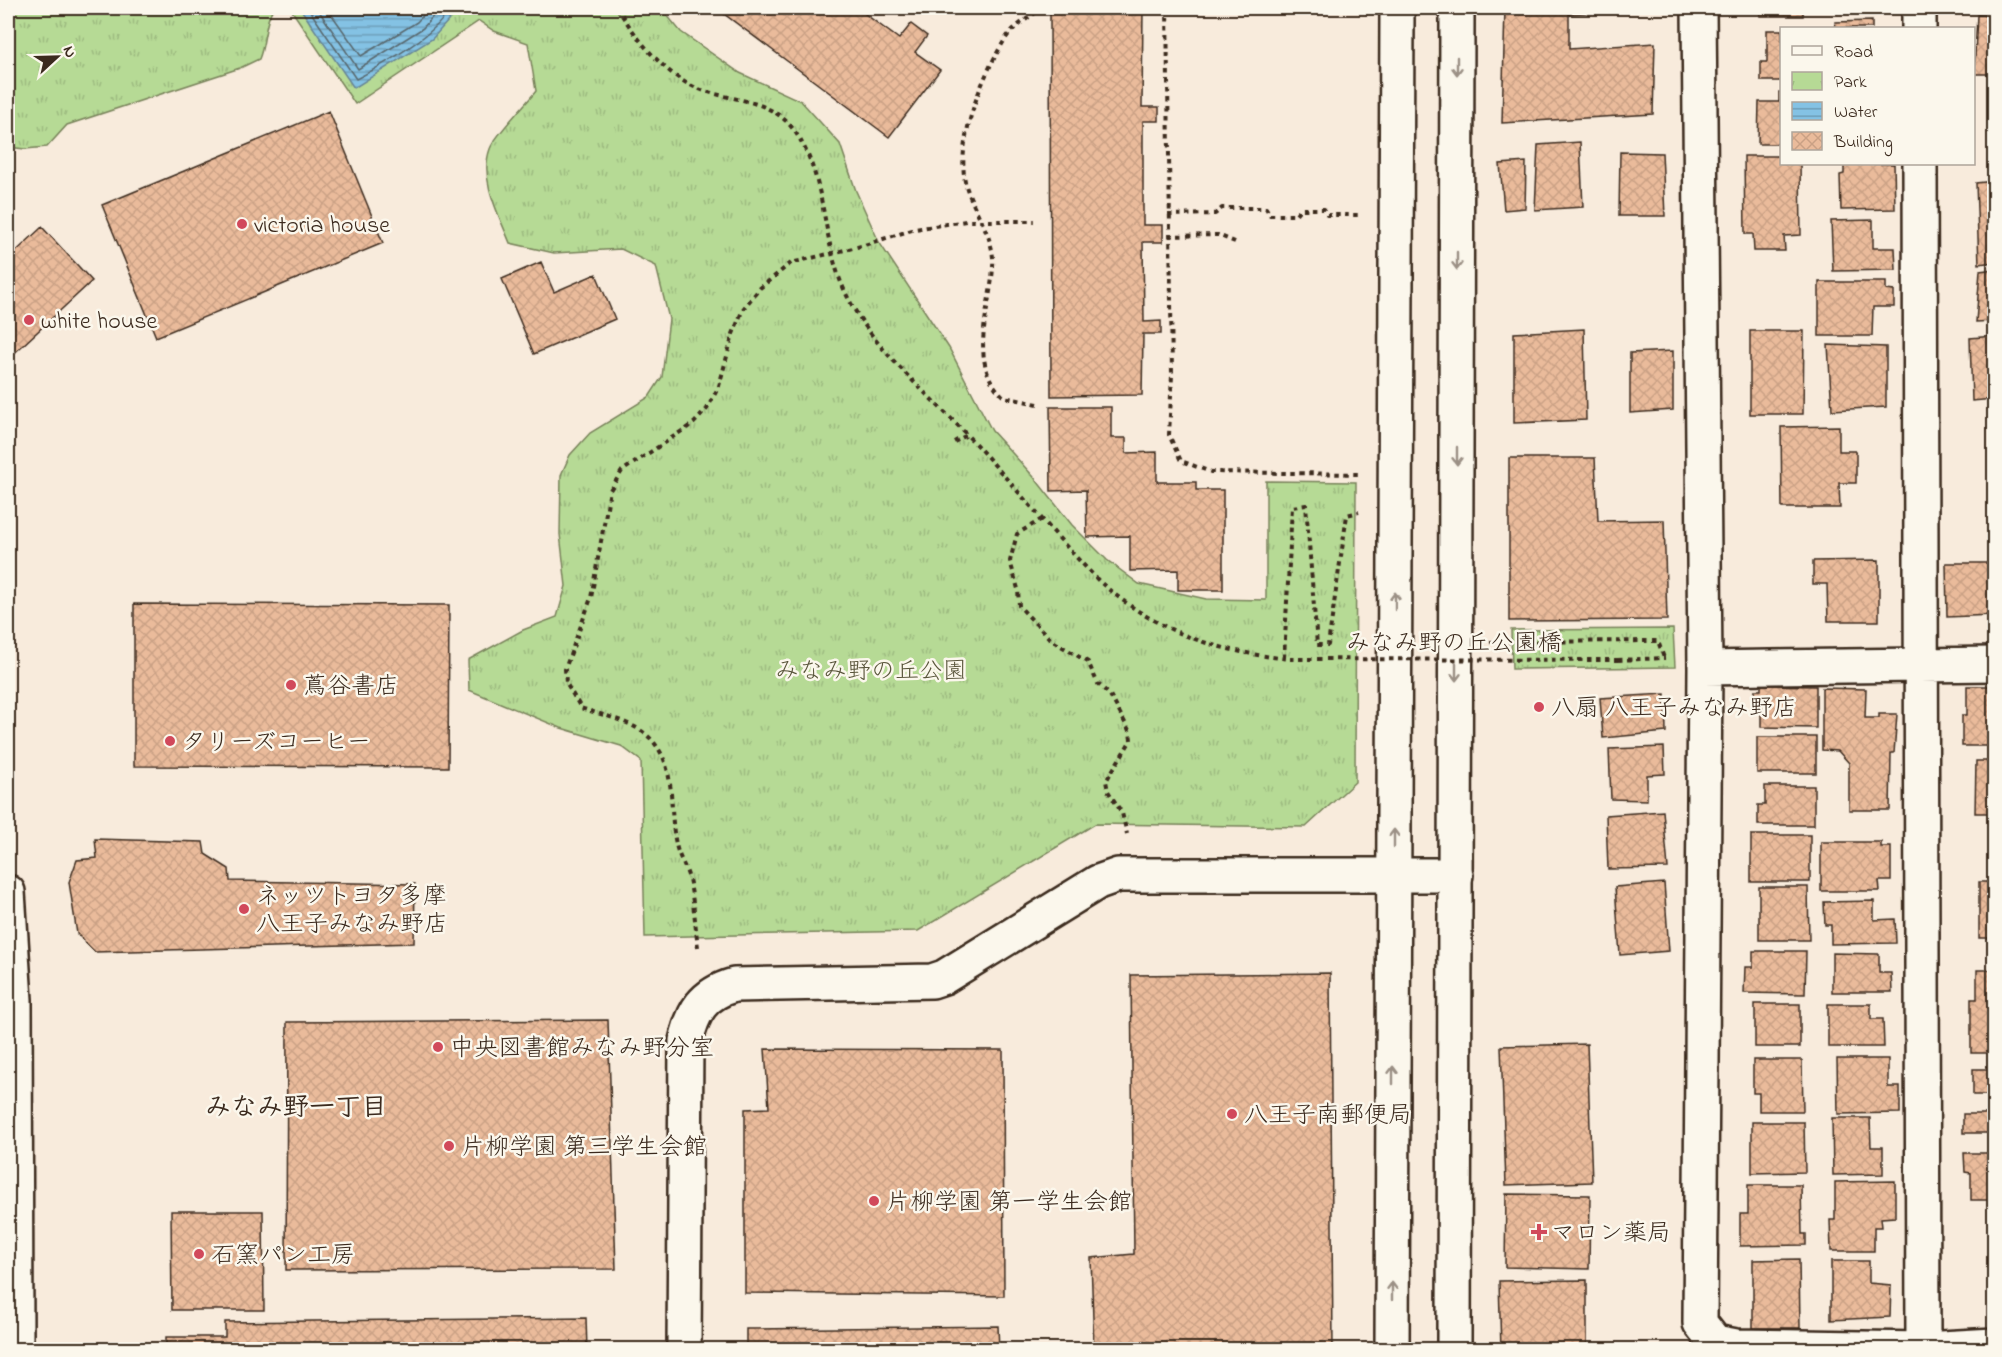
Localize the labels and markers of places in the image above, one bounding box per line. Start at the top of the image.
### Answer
place label: victoria house [254,209,390,244]
marker: victoria house [235,217,249,231]
place label: white house [41,305,158,340]
marker: white house [22,313,36,327]
place label: 蔦谷書店 [303,670,399,705]
marker: 蔦谷書店 [284,678,298,692]
place label: 八扇 八王子みなみ野店 [1551,692,1797,727]
marker: 八扇 八王子みなみ野店 [1532,700,1546,714]
place label: タリーズコーヒー [182,726,371,761]
marker: タリーズコーヒー [163,734,177,748]
place label: ネッツトヨタ多摩 八王子みなみ野店 [256,880,448,943]
marker: ネッツトヨタ多摩 八王子みなみ野店 [237,902,251,916]
place label: 中央図書館みなみ野分室 [450,1032,714,1067]
marker: 中央図書館みなみ野分室 [431,1040,445,1054]
place label: 八王子南郵便局 [1244,1099,1412,1134]
marker: 八王子南郵便局 [1225,1107,1239,1121]
place label: 片柳学園 第三学生会館 [461,1131,707,1166]
marker: 片柳学園 第三学生会館 [442,1139,456,1153]
place label: 片柳学園 第一学生会館 [886,1186,1132,1221]
marker: 片柳学園 第一学生会館 [867,1194,881,1208]
place label: マロン薬局 [1551,1217,1671,1252]
marker: マロン薬局 [1532,1225,1546,1239]
place label: 石窯パン工房 [211,1239,355,1274]
marker: 石窯パン工房 [192,1247,206,1261]

